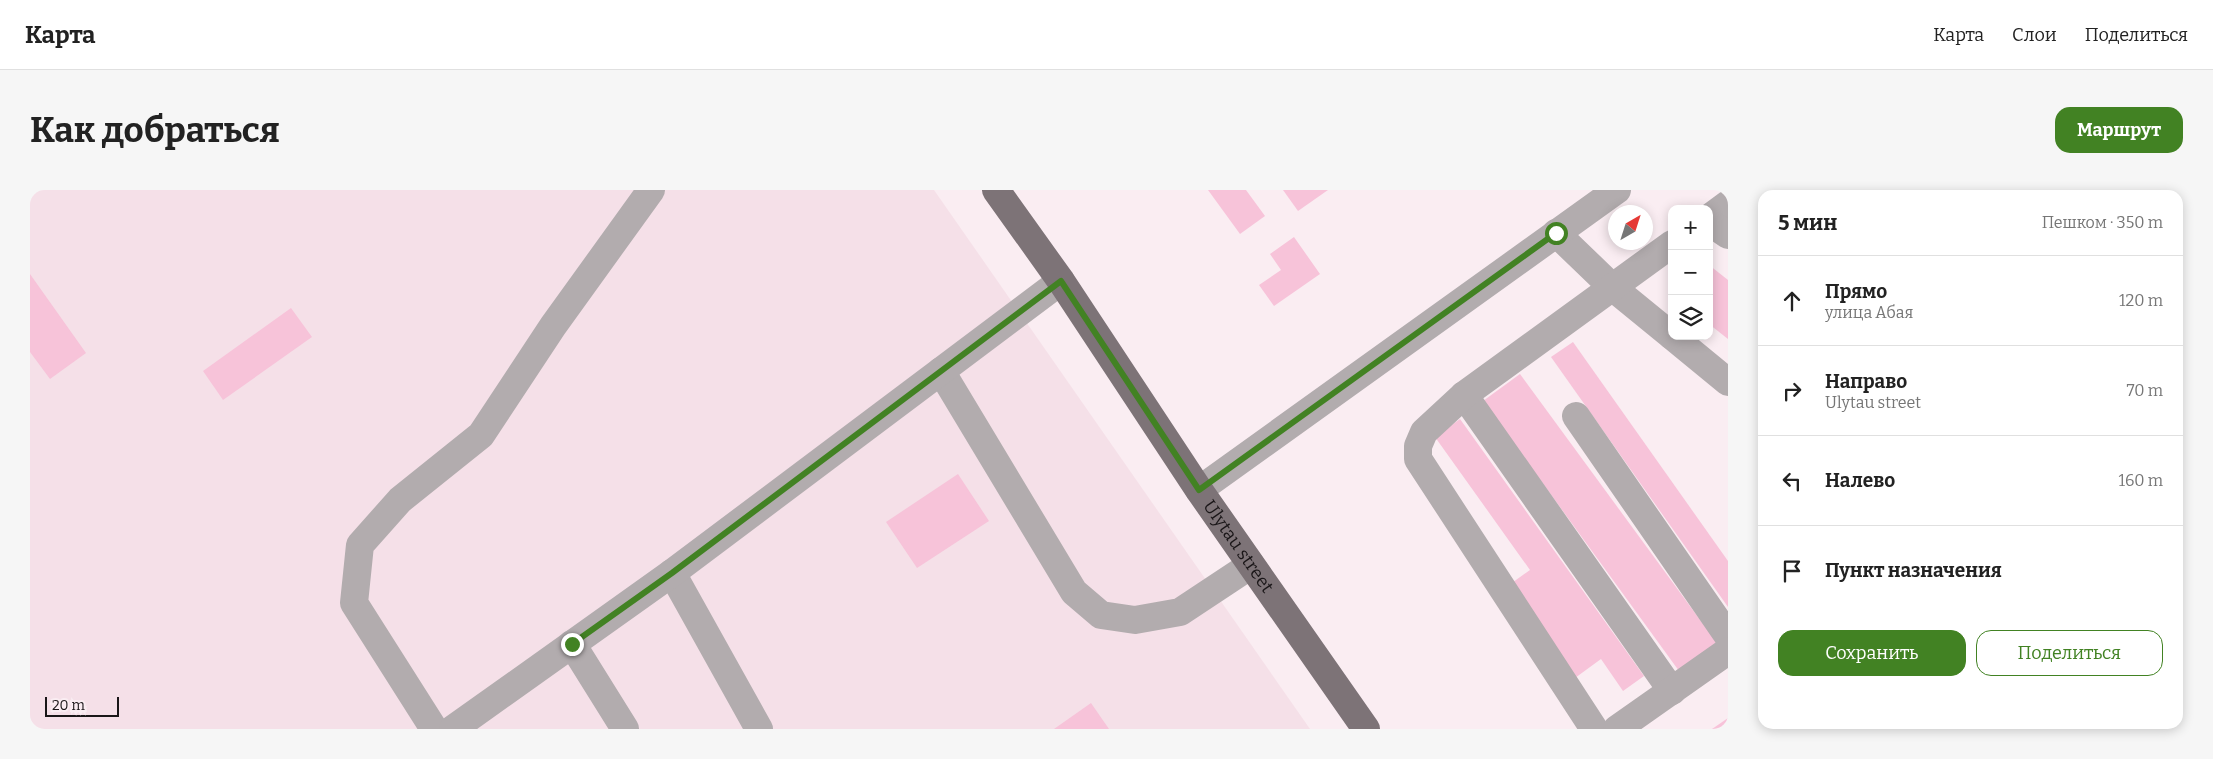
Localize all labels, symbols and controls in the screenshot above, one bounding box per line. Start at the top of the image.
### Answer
text: Карта [25,21,95,49]
text: Карта [1933,24,1984,46]
text: Слои [2012,24,2057,46]
text: Поделиться [2085,24,2188,46]
button: Маршрут [2055,107,2183,153]
text: Как добраться [30,109,280,151]
north arrow [1608,205,1653,250]
map controls [1668,205,1713,340]
button: + [1668,205,1713,250]
text: 5 мин [1778,210,1837,236]
text: Пешком · 350 m [2042,213,2163,232]
route start [1545,222,1568,245]
button: − [1668,250,1713,295]
text: Прямо [1825,280,1887,303]
icon: ahead [1778,287,1806,315]
text: 120 m [2119,291,2163,310]
button: layers [1668,295,1713,340]
text: улица Абая [1825,303,1913,322]
text: Направо [1825,370,1907,393]
icon: right [1778,377,1806,405]
text: 70 m [2127,381,2163,400]
text: Ulytau street [1825,393,1921,412]
icon: left [1778,467,1806,495]
text: Налево [1825,469,1895,492]
text: 160 m [2118,471,2163,490]
street label: Ulytau street [1198,496,1279,597]
icon: arrive [1778,557,1806,585]
text: Пункт назначения [1825,559,2002,582]
button: Сохранить [1778,630,1966,676]
button: Поделиться [1976,630,2163,676]
route end [561,633,584,656]
scale bar [45,694,119,717]
text: 20 m [52,697,85,714]

